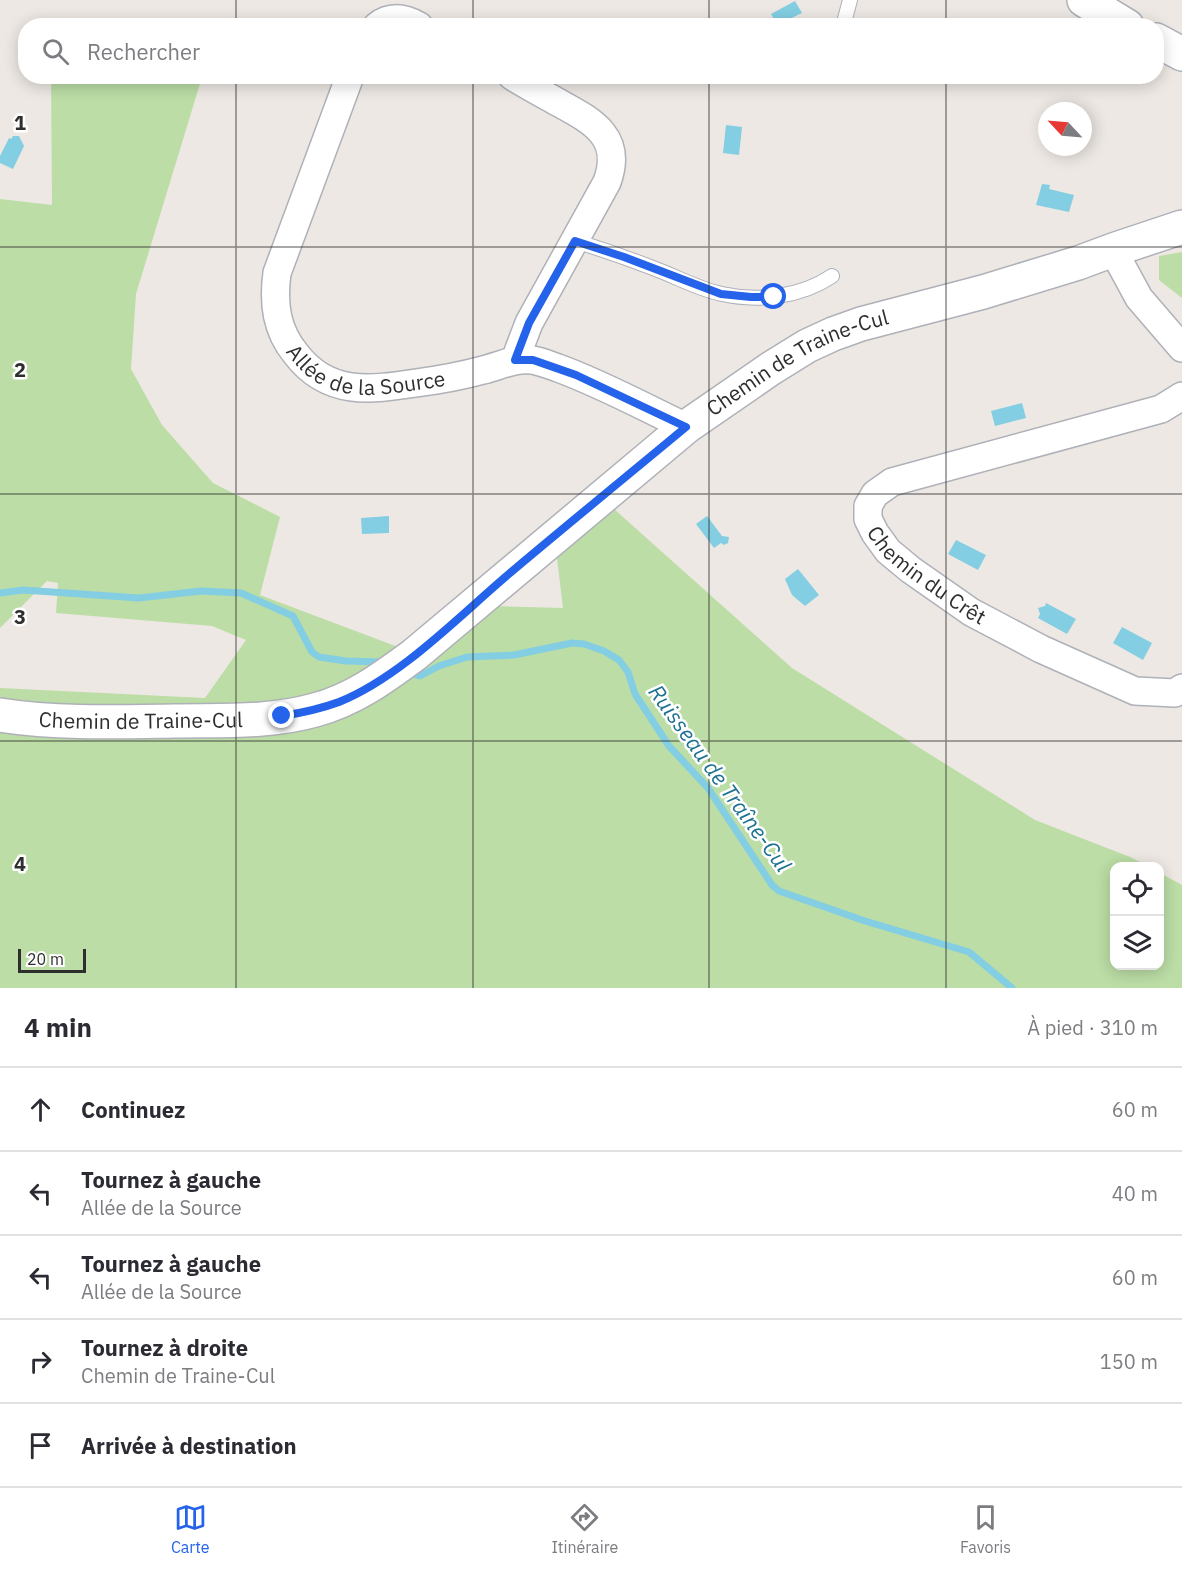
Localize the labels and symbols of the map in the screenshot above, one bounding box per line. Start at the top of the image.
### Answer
north arrow [1038,102,1092,156]
text: 1 [14,109,26,136]
route start [760,283,786,309]
street label: Chemin de Traine-Cul [700,302,892,422]
street label: Allée de la Source [281,338,447,401]
text: 2 [14,356,26,383]
street label: Chemin du Crêt [861,520,991,630]
text: 3 [14,603,26,630]
water label: Ruisseau de Traîne-Cul [643,678,798,877]
route end [268,702,294,728]
street label: Chemin de Traine-Cul [38,705,243,735]
text: 4 [14,850,26,877]
scale bar [18,946,86,974]

